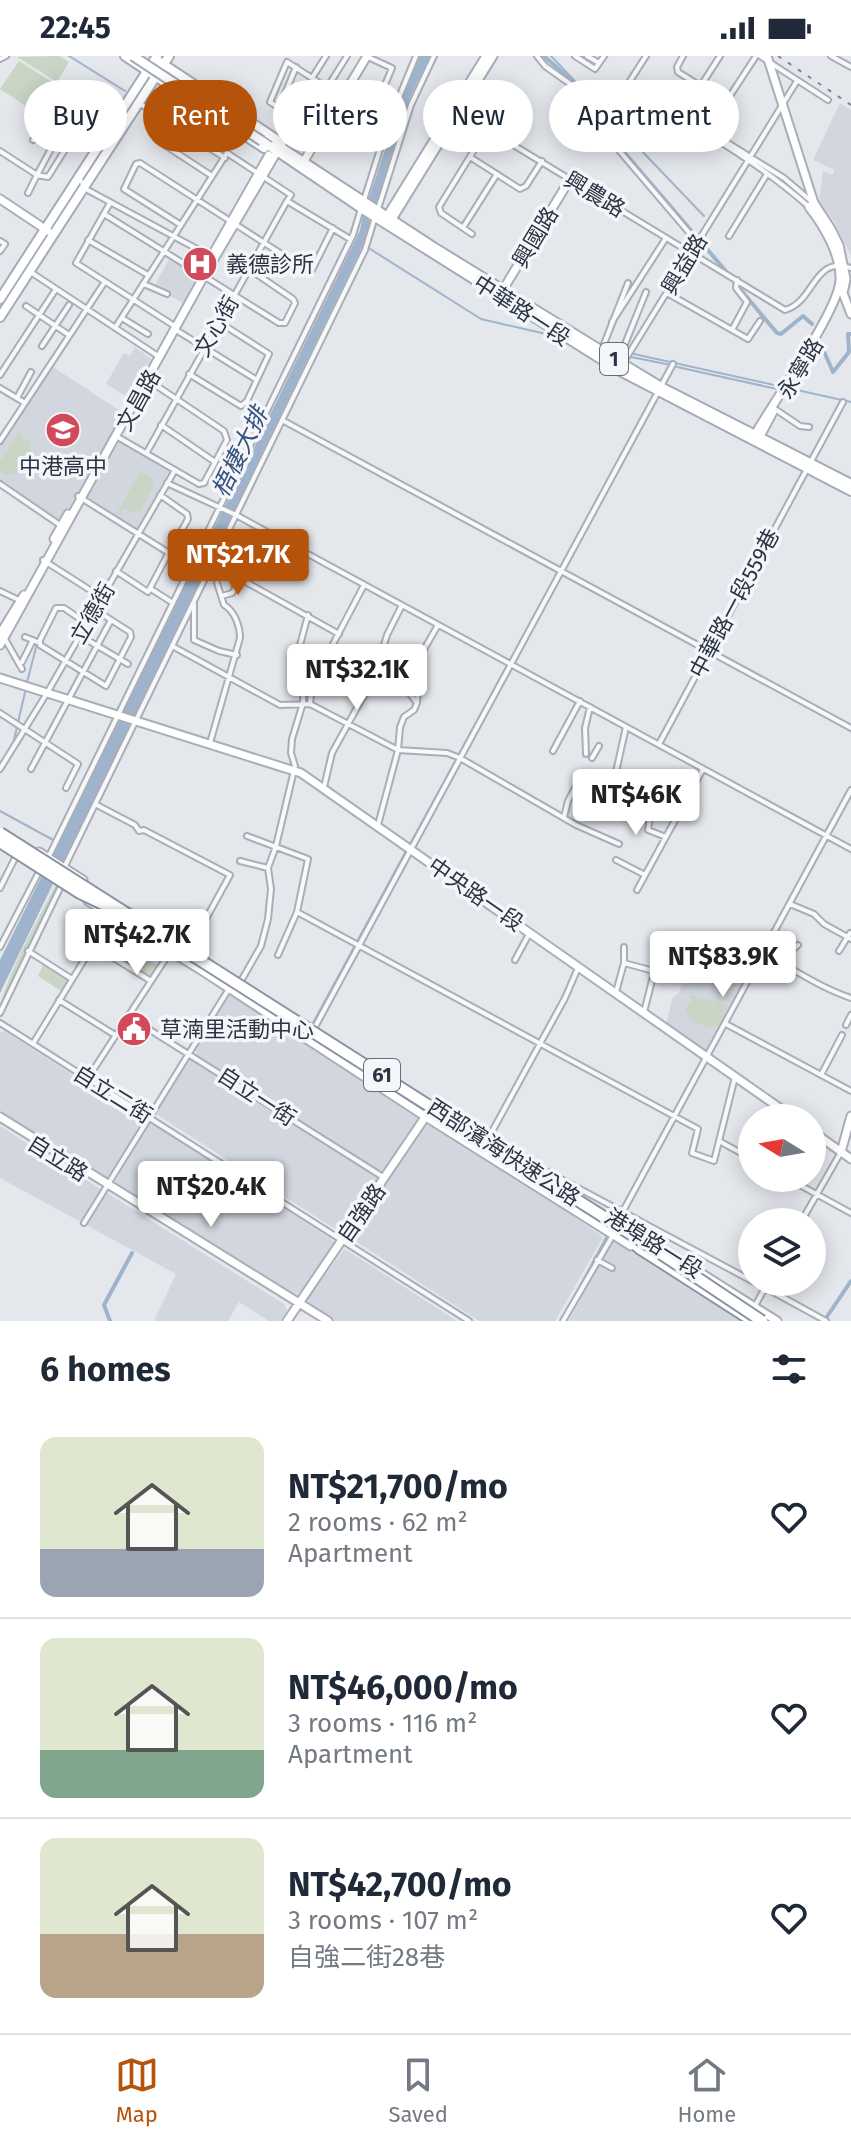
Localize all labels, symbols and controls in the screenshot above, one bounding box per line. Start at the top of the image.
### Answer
text: 22:45 [40,10,111,46]
chip: Buy [24,80,127,152]
chip: Rent [143,80,257,152]
chip: Filters [273,80,407,152]
chip: New [423,80,533,152]
chip: Apartment [549,80,739,152]
street label: 興農路 [559,166,630,223]
street label: 興國路 [507,202,564,273]
street label: 興益路 [656,229,713,300]
hospital icon: 義德診所 [181,245,219,283]
place label: 義德診所 [226,251,314,278]
street label: 中華路一段 [468,269,575,352]
street label: 文心街 [188,291,245,362]
street label: 永寧路 [772,333,829,404]
road number: 1 [600,343,628,375]
street label: 文昌路 [111,365,166,436]
water label: 梧棲大排 [206,400,275,501]
school or university icon: 中港高中 [44,411,82,449]
place label: 中港高中 [19,453,107,480]
street label: 中華路一段559巷 [684,524,785,682]
pin: NT$21.7K [155,529,321,597]
text: NT$21.7K [186,539,290,570]
street label: 立德街 [64,578,121,649]
pin: NT$32.1K [274,644,440,712]
text: NT$32.1K [305,654,409,685]
pin: NT$46K [571,769,701,837]
text: NT$46K [591,779,681,810]
street label: 中央路一段 [423,852,529,937]
pin: NT$42.7K [54,909,220,977]
text: NT$42.7K [83,919,191,950]
pin: NT$83.9K [640,931,806,999]
text: NT$83.9K [668,941,778,972]
public building icon: 草湳里活動中心 [115,1010,153,1048]
place label: 草湳里活動中心 [160,1016,314,1043]
road number: 61 [364,1059,400,1091]
street label: 自立二街 [68,1060,157,1129]
street label: 自立一街 [212,1061,301,1132]
street label: 西部濱海快速公路 [423,1093,585,1212]
north arrow [738,1104,826,1192]
map controls [738,1104,826,1296]
street label: 自立路 [23,1129,93,1187]
pin: NT$20.4K [128,1161,294,1229]
text: NT$20.4K [156,1171,266,1202]
street label: 自強路 [331,1179,391,1248]
street label: 港埠路一段 [600,1203,708,1284]
button: layers [738,1208,826,1296]
icon: filters [767,1347,811,1391]
text: 6 homes [40,1349,171,1390]
text: NT$21,700/mo [288,1466,508,1507]
icon: home [104,1469,200,1565]
icon: heart [767,1495,811,1539]
text: 2 rooms · 62 m² [288,1507,468,1538]
text: Apartment [288,1538,413,1569]
text: NT$46,000/mo [288,1667,518,1708]
icon: home [104,1670,200,1766]
icon: heart [767,1696,811,1740]
text: 3 rooms · 116 m² [288,1708,477,1739]
text: Apartment [288,1739,413,1770]
text: NT$42,700/mo [288,1864,512,1905]
icon: home [104,1870,200,1966]
icon: heart [767,1896,811,1940]
text: 3 rooms · 107 m² [288,1905,478,1936]
text: 自強二街28巷 [288,1942,445,1973]
tab: Map [115,2053,159,2128]
tab: Saved [388,2053,448,2128]
tab: Home [678,2053,736,2128]

